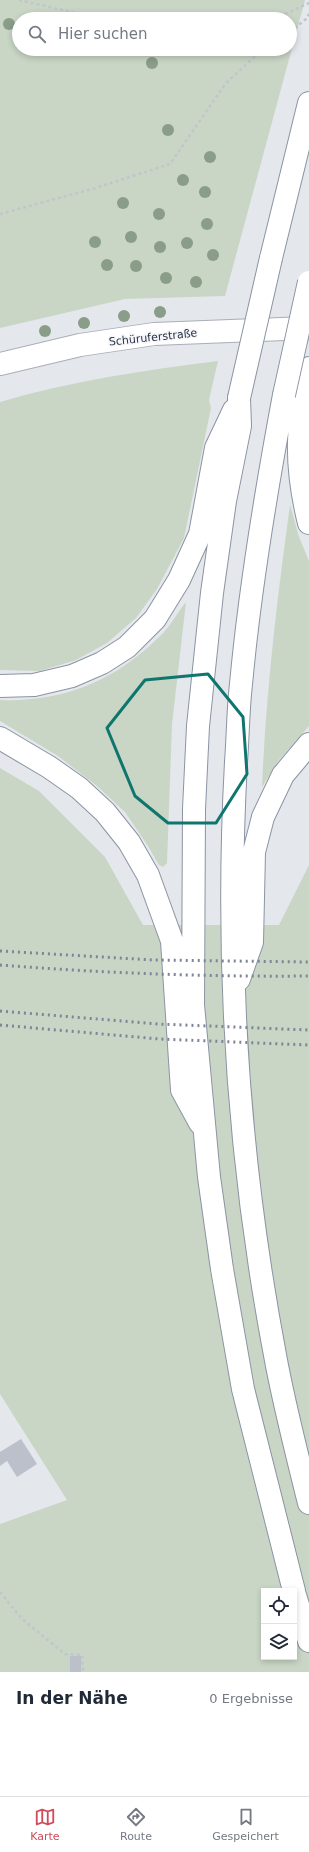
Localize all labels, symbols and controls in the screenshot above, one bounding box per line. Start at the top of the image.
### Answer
search box [12,12,297,56]
icon: search [26,23,48,45]
text: Hier suchen [58,25,147,43]
street label: Schüruferstraße [108,326,198,349]
map controls [261,1588,297,1660]
button: locate [261,1588,297,1624]
button: layers [261,1624,297,1660]
text: In der Nähe [16,1688,128,1708]
text: 0 Ergebnisse [209,1691,293,1706]
tab: Karte [30,1806,60,1843]
tab: Route [120,1806,152,1843]
tab: Gespeichert [212,1806,279,1843]

